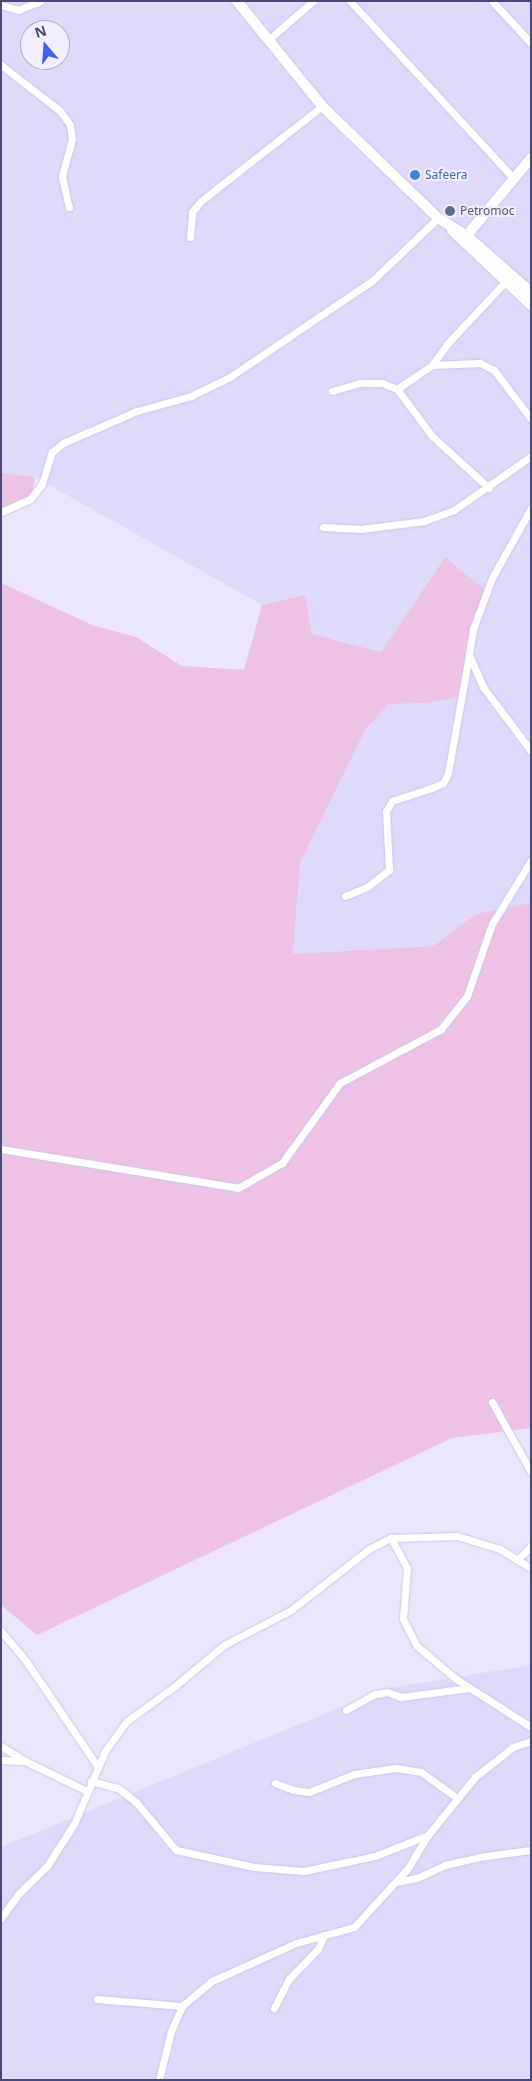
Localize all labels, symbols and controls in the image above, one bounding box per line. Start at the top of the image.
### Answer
north arrow [20,20,70,70]
text: N [32,20,49,42]
place label: Safeera [425,168,467,182]
marker: Safeera [409,169,421,181]
place label: Petromoc [460,204,515,218]
marker: Petromoc [444,205,456,217]

